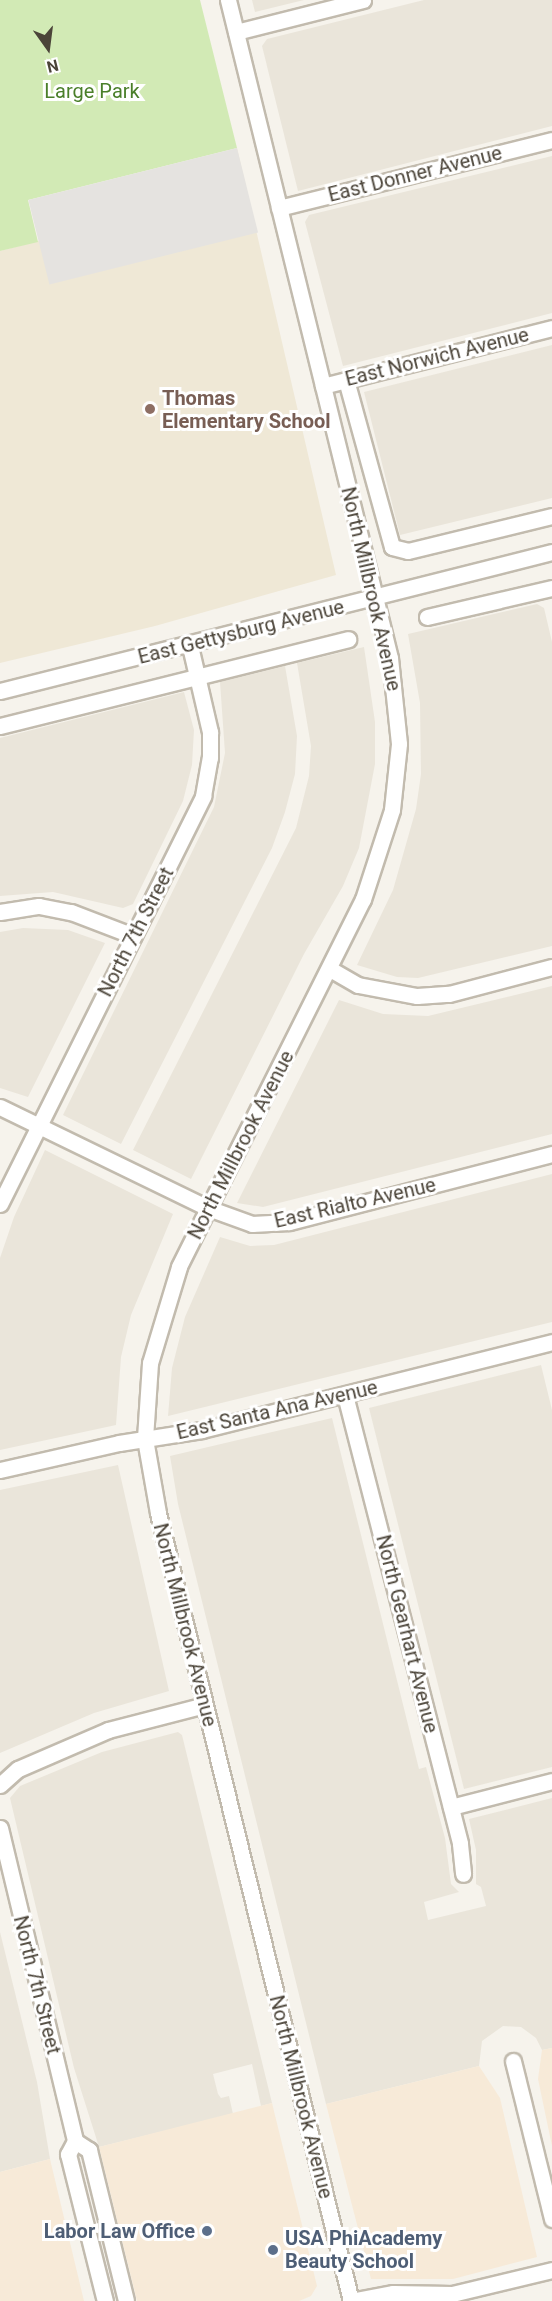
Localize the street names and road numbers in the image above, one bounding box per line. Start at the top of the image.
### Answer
street label: East Donner Avenue [326,141,504,207]
street label: East Norwich Avenue [343,323,531,391]
street label: North Millbrook Avenue [336,485,406,693]
street label: East Gettysburg Avenue [135,595,347,669]
street label: North 7th Street [93,863,179,1001]
street label: North Millbrook Avenue [183,1047,299,1243]
street label: East Rialto Avenue [272,1173,438,1233]
street label: East Santa Ana Avenue [174,1375,380,1445]
street label: North Millbrook Avenue [148,1521,222,1729]
street label: North Gearhart Avenue [371,1532,443,1736]
street label: North 7th Street [8,1913,66,2057]
street label: North Millbrook Avenue [264,1993,338,2201]

